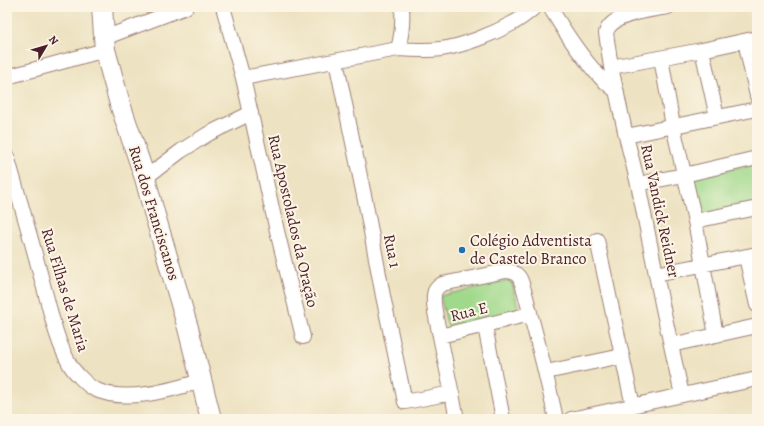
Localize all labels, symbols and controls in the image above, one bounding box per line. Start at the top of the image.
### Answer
north arrow [26,26,66,66]
text: N [45,32,62,48]
street label: Rua Apostolados da Oração [262,132,324,310]
street label: Rua Vandick Reidner [635,142,685,280]
street label: Rua dos Franciscanos [123,143,185,283]
street label: Rua Filhas de Maria [36,225,94,355]
place label: Colégio Adventista de Castelo Branco [470,230,592,270]
street label: Rua 1 [378,232,406,270]
marker: Colégio Adventista de Castelo Branco [457,245,467,255]
street label: Rua E [448,297,490,327]

